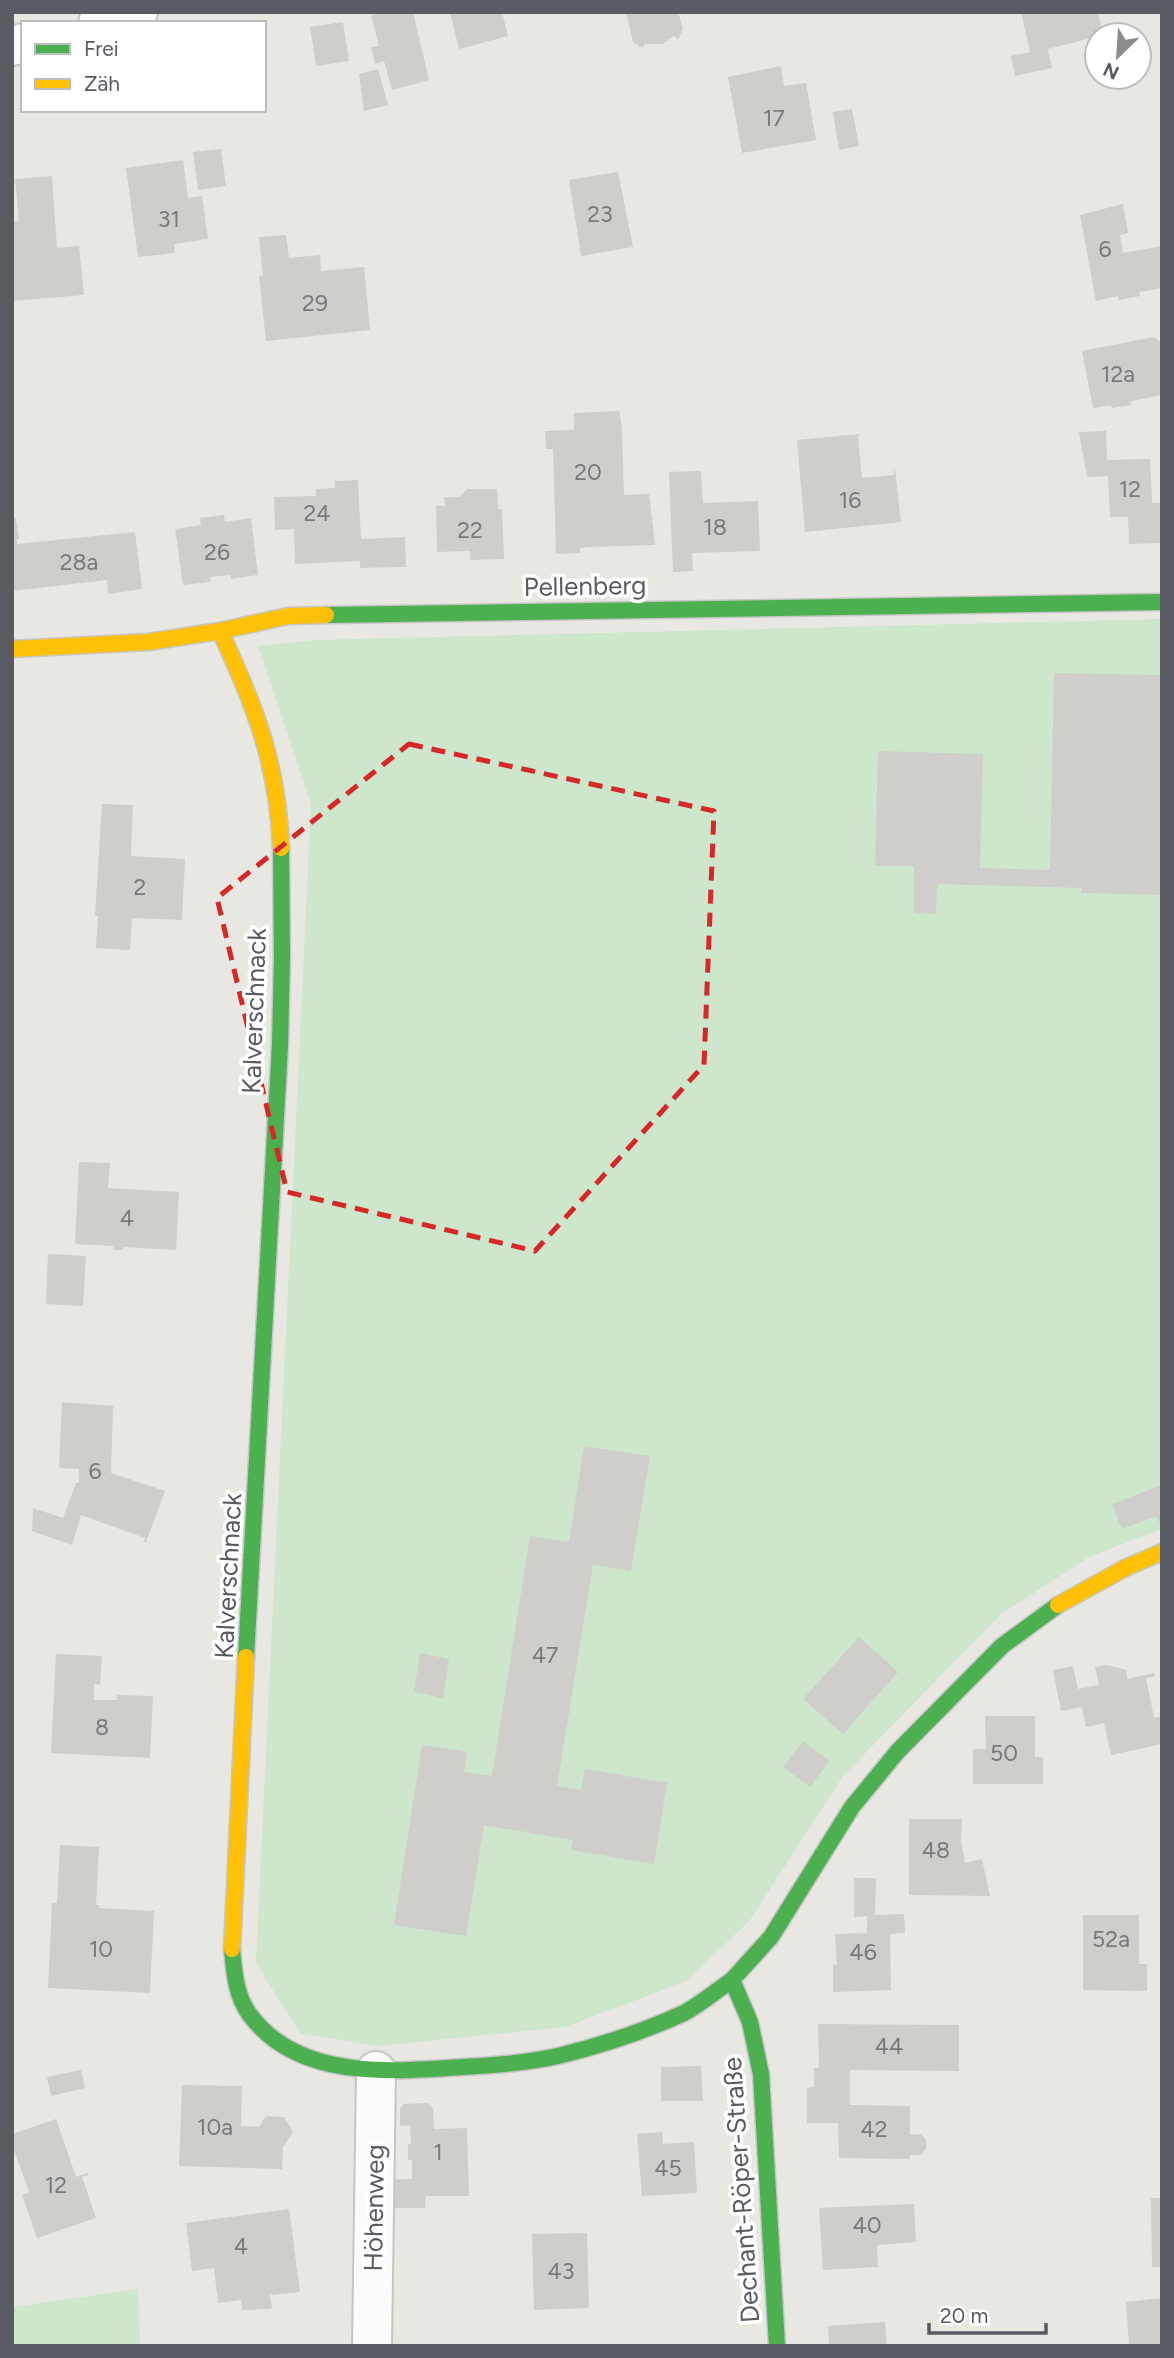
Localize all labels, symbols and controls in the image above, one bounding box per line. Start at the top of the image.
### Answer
legend [21,21,266,112]
north arrow [1083,21,1153,91]
text: Frei [84,36,119,61]
text: N [1100,57,1123,84]
text: Zäh [84,71,120,96]
house number: 17 [763,104,785,132]
house number: 23 [587,200,613,228]
house number: 31 [158,205,180,233]
house number: 6 [1098,235,1112,263]
house number: 29 [302,289,328,317]
house number: 12a [1101,360,1135,388]
house number: 20 [574,458,602,486]
house number: 12 [1119,475,1141,503]
house number: 16 [839,486,861,514]
house number: 24 [303,499,331,527]
house number: 18 [703,513,727,541]
house number: 22 [457,516,483,544]
house number: 26 [204,538,230,566]
house number: 28a [60,548,98,576]
street label: Pellenberg [523,569,647,603]
house number: 2 [134,873,146,901]
street label: Kalverschnack [235,927,273,1094]
house number: 4 [120,1204,134,1232]
house number: 6 [88,1457,102,1485]
street label: Kalverschnack [208,1492,248,1660]
house number: 47 [532,1641,558,1669]
house number: 8 [95,1713,109,1741]
house number: 50 [990,1739,1018,1767]
house number: 48 [922,1836,950,1864]
house number: 52a [1092,1925,1130,1953]
house number: 10 [89,1935,113,1963]
house number: 46 [849,1938,877,1966]
house number: 44 [875,2032,903,2060]
street label: Dechant-Röper-Straße [716,2056,766,2324]
house number: 10a [197,2113,233,2141]
house number: 42 [860,2115,888,2143]
house number: 1 [433,2138,443,2166]
street label: Höhenweg [357,2144,391,2272]
house number: 45 [654,2154,682,2182]
house number: 12 [45,2171,67,2199]
house number: 40 [852,2211,882,2239]
house number: 4 [234,2232,248,2260]
house number: 43 [548,2257,574,2285]
scale bar [929,2292,1046,2336]
text: 20 m [940,2303,988,2328]

